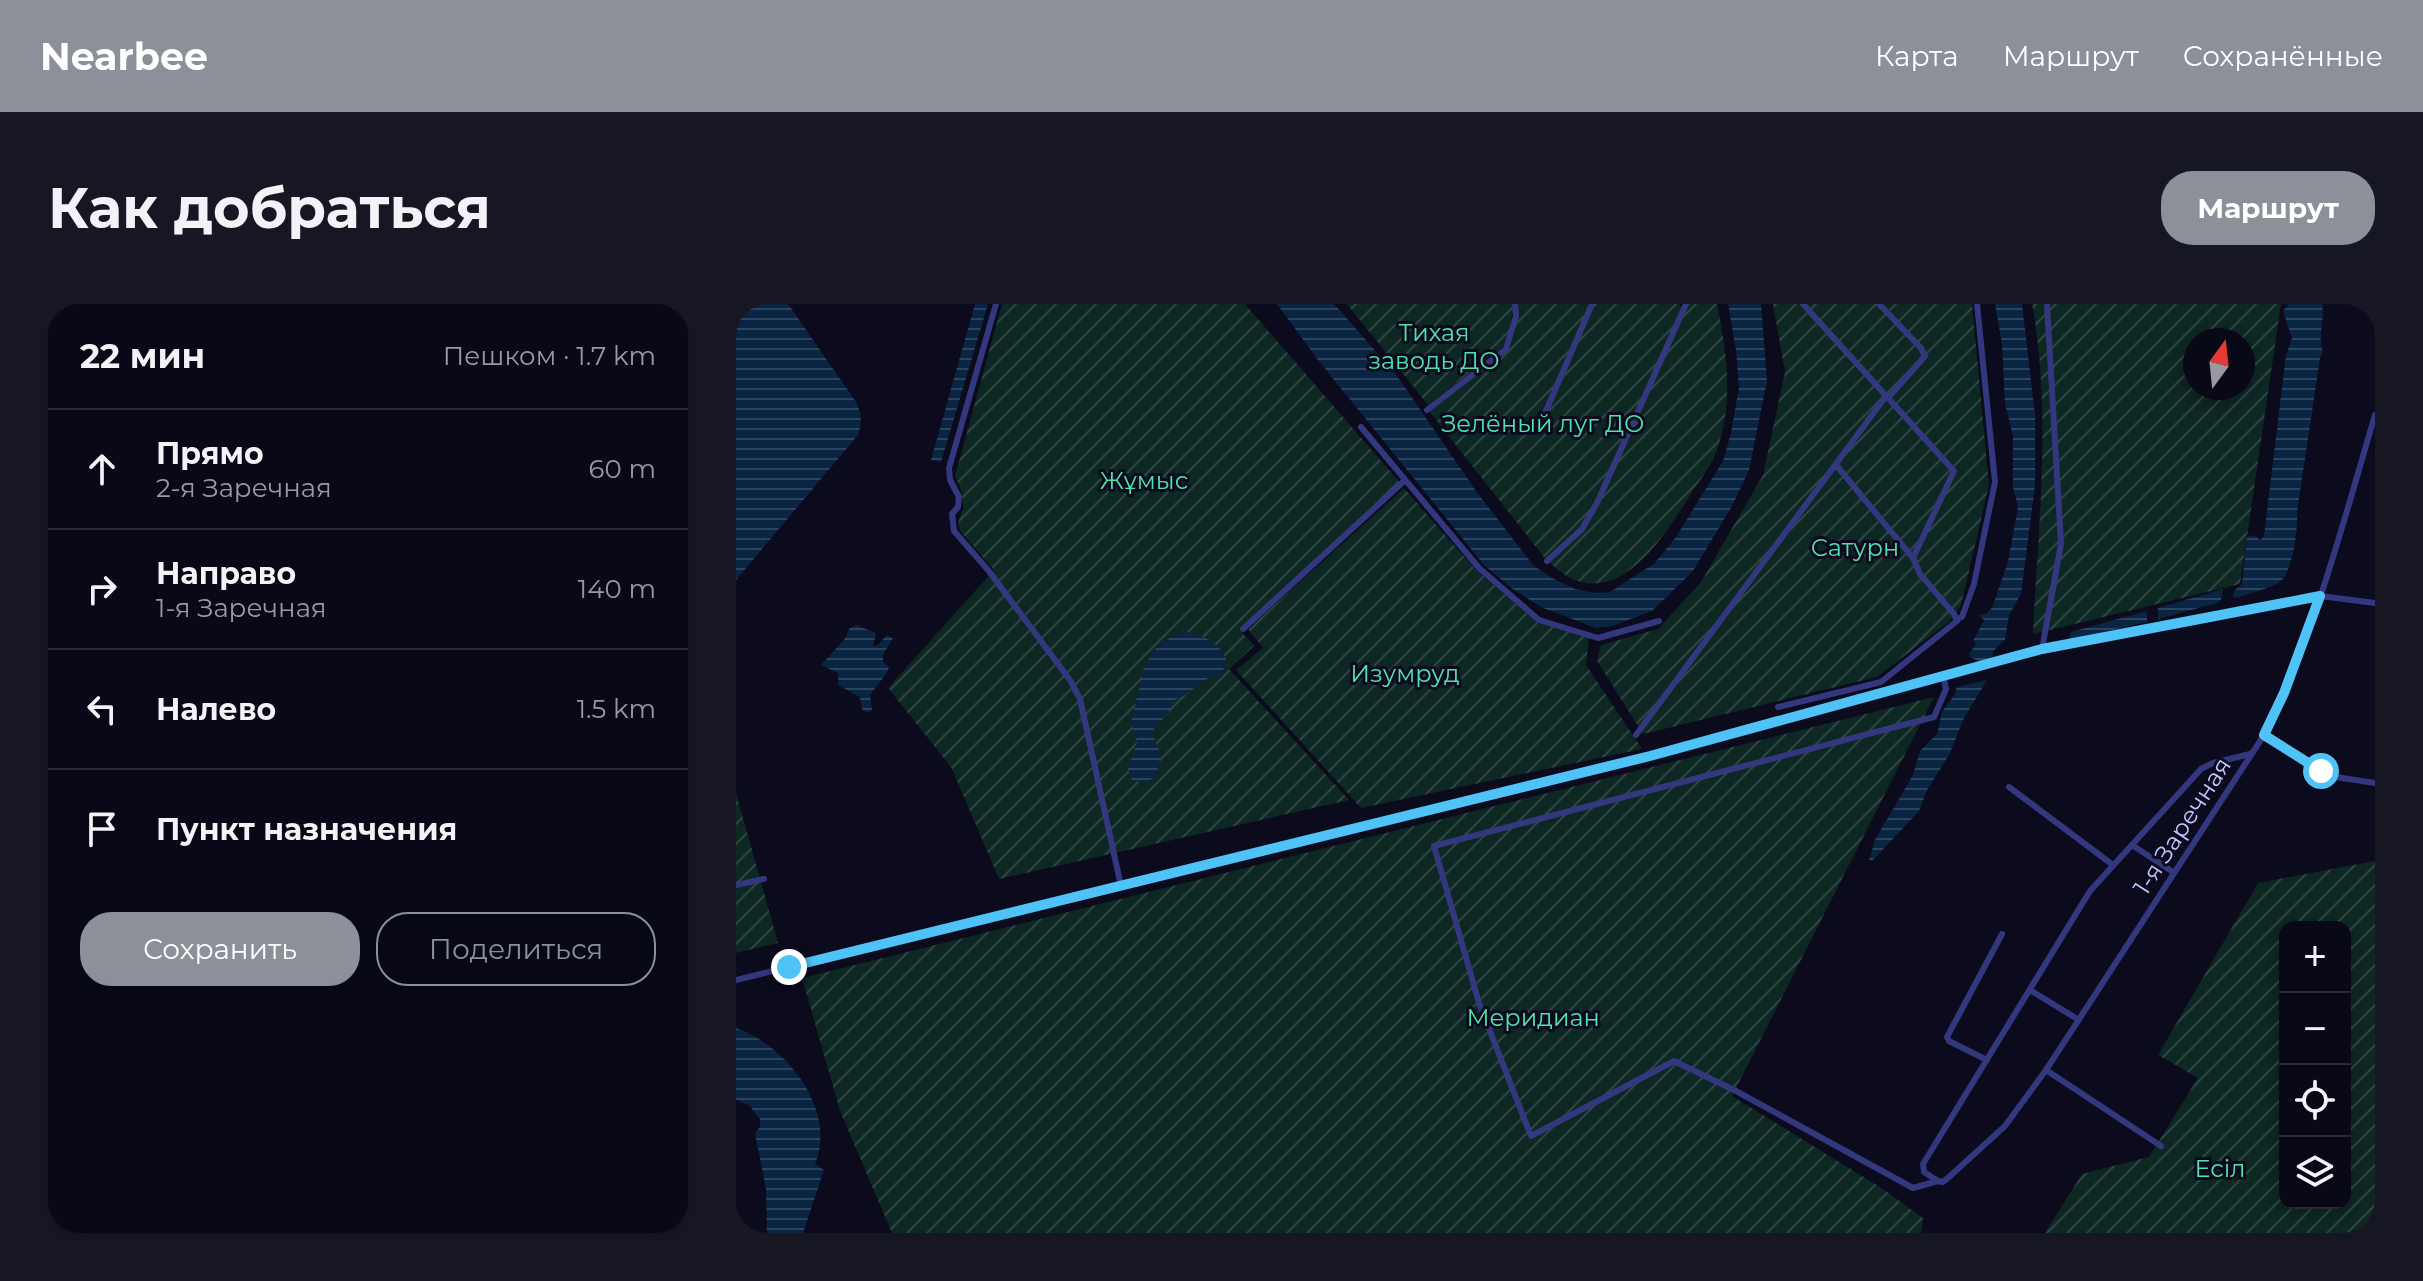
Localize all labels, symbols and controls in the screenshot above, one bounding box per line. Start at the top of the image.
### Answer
text: Nearbee [40,33,208,80]
text: Карта [1875,39,1959,73]
text: Маршрут [2003,39,2139,73]
text: Сохранённые [2183,39,2383,73]
button: Маршрут [2161,171,2375,245]
text: Как добраться [48,174,491,242]
park label: Тихая заводь ДО [1368,318,1500,375]
north arrow [2183,328,2255,400]
text: 22 мин [80,335,205,377]
text: Пешком · 1.7 km [443,340,656,372]
park label: Зелёный луг ДО [1441,409,1645,438]
text: Прямо [156,435,264,472]
icon: ahead [80,447,124,491]
text: 60 m [589,453,656,485]
park label: Жұмыс [1100,466,1188,495]
text: 2-я Заречная [156,472,332,504]
park label: Сатурн [1811,533,1899,562]
text: Направо [156,555,296,592]
icon: right [80,567,124,611]
text: 140 m [578,573,656,605]
text: 1-я Заречная [156,592,327,624]
park label: Изумруд [1350,659,1460,688]
icon: left [80,687,124,731]
text: Налево [156,691,276,728]
text: 1.5 km [577,693,656,725]
street label: 1-я Заречная [2127,752,2237,900]
route start [2303,753,2339,789]
icon: arrive [80,807,124,851]
text: Пункт назначения [156,811,457,848]
button: Сохранить [80,912,360,986]
button: Поделиться [376,912,656,986]
map controls [2279,921,2351,1209]
button: + [2279,921,2351,993]
route end [771,949,807,985]
button: − [2279,993,2351,1065]
park label: Меридиан [1466,1003,1600,1032]
button: locate [2279,1065,2351,1137]
button: layers [2279,1137,2351,1209]
park label: Есіл [2195,1154,2245,1183]

